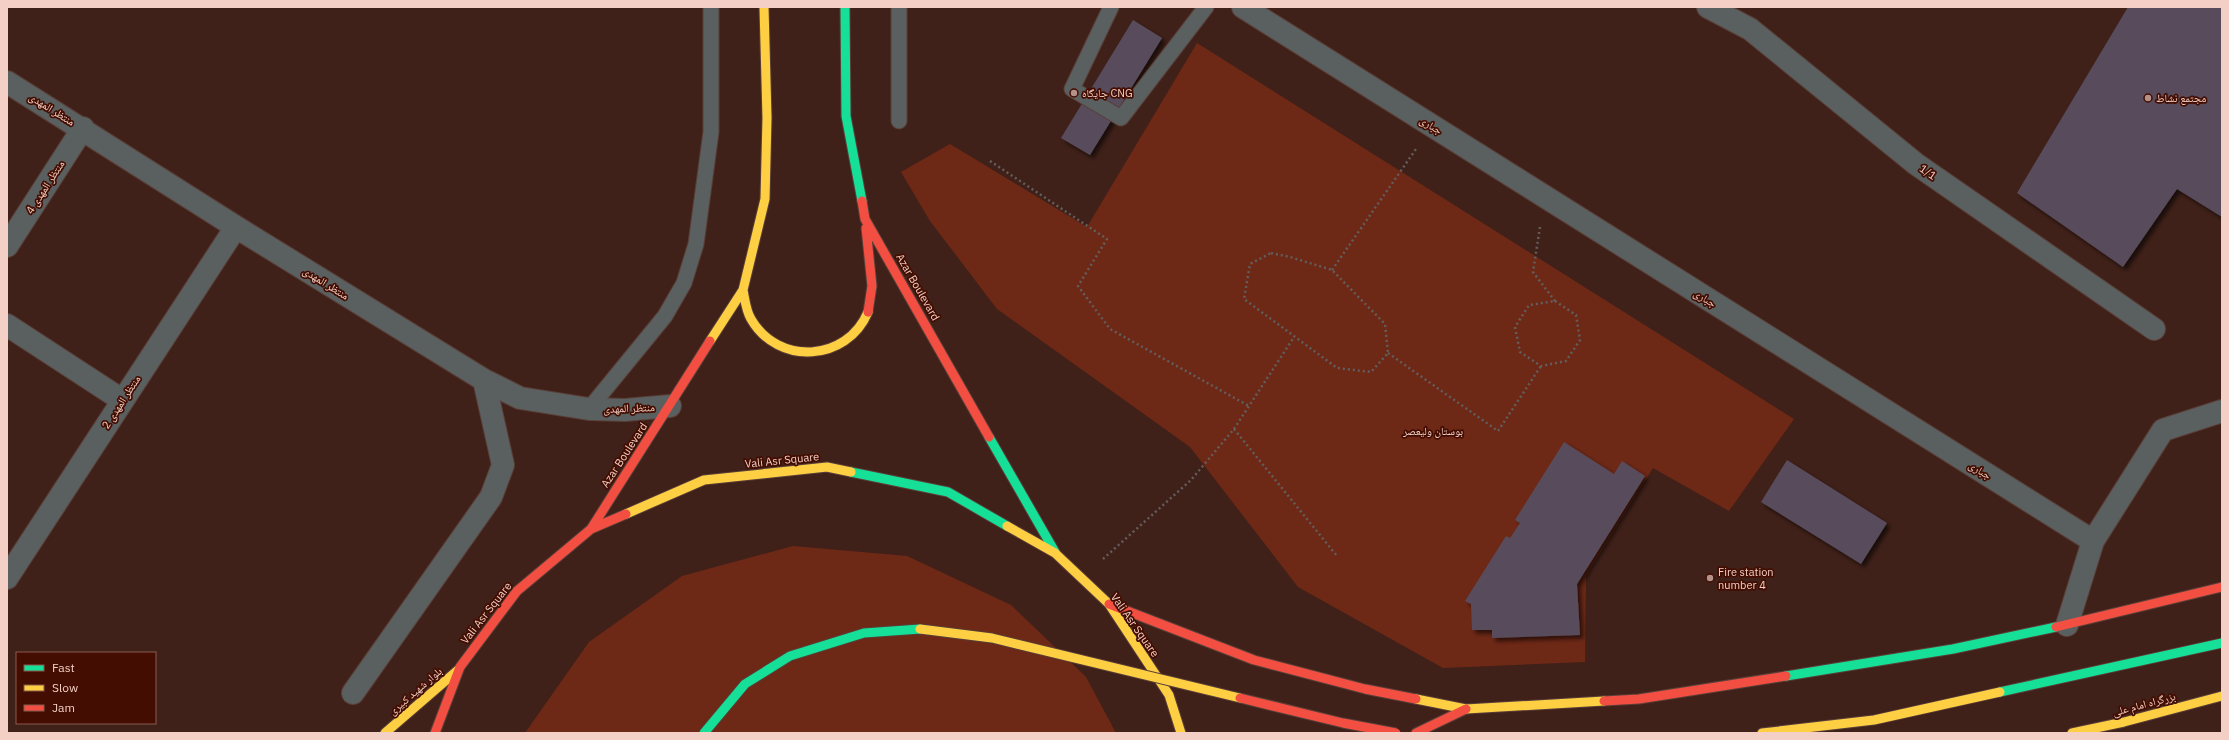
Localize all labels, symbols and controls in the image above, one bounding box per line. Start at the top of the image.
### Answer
place label: جایگاه CNG [1082,86,1133,100]
marker: جایگاه CNG [1069,88,1079,98]
street label: منتظر المهدی [26,89,78,129]
place label: مجتمع نشاط [2156,91,2206,105]
marker: مجتمع نشاط [2143,93,2153,103]
street label: جباری [1417,113,1445,137]
street label: منتظر المهدی 4 [23,158,67,216]
street label: 1/1 [1917,161,1939,183]
street label: Azar Boulevard [893,251,943,323]
street label: منتظر المهدی [300,263,352,303]
street label: جباری [1691,286,1719,310]
street label: منتظر المهدی 2 [99,373,143,431]
street label: منتظر المهدی [603,400,655,416]
street label: Azar Boulevard [598,420,650,490]
park label: بوستان ولیعصر [1402,424,1463,438]
street label: Vali Asr Square [744,449,820,471]
street label: جباری [1966,458,1994,482]
place label: Fire station number 4 [1718,565,1774,592]
marker: Fire station number 4 [1705,573,1715,583]
street label: Vali Asr Square [458,579,514,647]
street label: Vali Asr Square [1108,590,1162,660]
legend [16,652,156,724]
text: Fast [52,660,75,675]
street label: بلوار شهید کبیری [385,664,445,718]
text: Slow [52,680,78,695]
street label: بزرگراه امام علی [2111,689,2177,719]
text: Jam [52,700,75,715]

